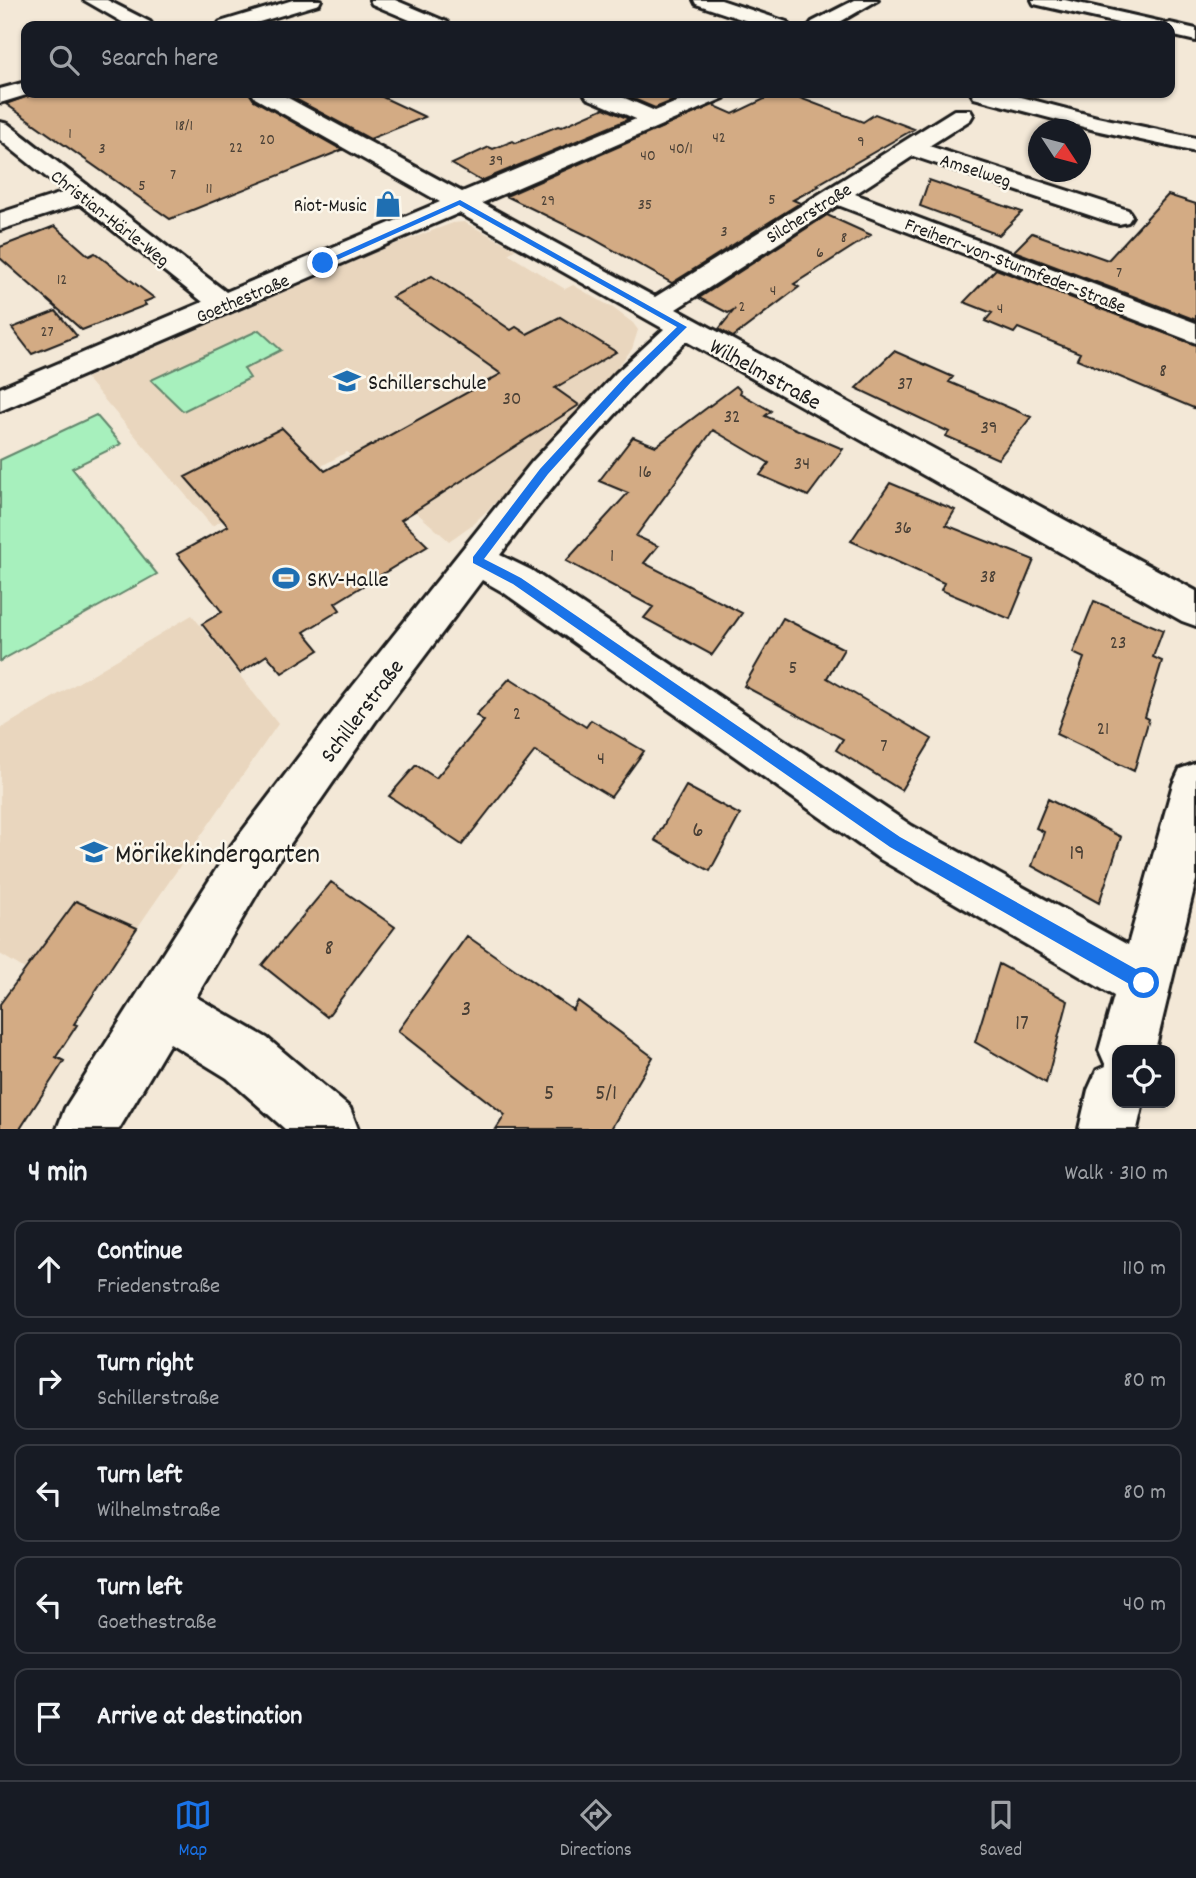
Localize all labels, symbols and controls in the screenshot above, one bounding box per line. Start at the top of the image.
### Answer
search box [21,21,1175,98]
icon: search [45,41,83,79]
text: Search here [101,41,219,78]
house number: 18/1 [175,115,193,138]
north arrow [1028,119,1091,182]
house number: 1 [68,123,72,146]
house number: 42 [712,127,726,150]
house number: 20 [259,129,275,152]
house number: 9 [857,131,865,154]
house number: 22 [229,137,243,160]
house number: 3 [98,138,106,161]
house number: 40/1 [669,138,693,161]
house number: 40 [640,145,656,168]
street label: Amselweg [936,148,1014,196]
house number: 39 [489,150,503,173]
house number: 7 [170,164,176,187]
street label: Christian-Härle-Weg [44,165,174,275]
house number: 5 [138,175,146,198]
house number: 11 [205,178,213,201]
street label: Silcherstraße [762,178,858,252]
shop icon: Riot-Music [373,189,403,219]
house number: 5 [768,189,776,212]
house number: 29 [541,190,555,213]
place label: Riot-Music [294,194,367,221]
house number: 35 [638,194,652,217]
street label: Freiherr-von-Sturmfeder-Straße [900,213,1129,322]
house number: 3 [720,221,728,244]
house number: 8 [841,227,847,250]
house number: 6 [816,242,824,265]
route end [307,247,338,278]
house number: 7 [1116,262,1122,285]
street label: Goethestraße [193,268,294,332]
house number: 12 [57,269,67,292]
house number: 4 [770,280,776,303]
house number: 2 [739,296,746,319]
house number: 4 [997,298,1003,321]
house number: 27 [40,321,54,344]
street label: Wilhelmstraße [702,332,826,420]
house number: 8 [1159,359,1167,386]
school or university icon: Schillerschule [332,366,362,396]
place label: Schillerschule [368,368,487,401]
house number: 37 [897,372,913,399]
house number: 30 [503,387,521,414]
house number: 32 [724,405,740,432]
house number: 39 [980,416,998,443]
house number: 34 [794,452,810,479]
house number: 16 [638,460,652,487]
house number: 36 [894,516,912,543]
house number: 1 [610,544,614,571]
sports icon: SKV-Halle [271,563,301,593]
place label: SKV-Halle [307,565,389,598]
house number: 38 [980,565,996,592]
house number: 23 [1110,631,1126,658]
street label: Schillerstraße [314,653,414,771]
house number: 5 [789,656,797,683]
house number: 2 [513,702,521,729]
house number: 21 [1097,717,1109,744]
house number: 7 [880,734,888,761]
house number: 4 [597,747,605,774]
house number: 6 [692,815,704,848]
school or university icon: Mörikekindergarten [79,837,109,867]
place label: Mörikekindergarten [115,837,320,877]
house number: 19 [1069,838,1085,871]
house number: 8 [324,933,334,966]
route start [1128,967,1159,998]
house number: 3 [461,994,471,1027]
house number: 17 [1015,1008,1029,1041]
map controls [1112,1045,1175,1108]
button: locate [1112,1045,1175,1108]
house number: 5 [544,1078,554,1111]
house number: 5/1 [595,1078,617,1111]
text: 4 min [28,1153,87,1196]
text: Walk · 310 m [1064,1158,1168,1191]
text: Continue [97,1234,182,1271]
icon: ahead [30,1250,68,1288]
text: 110 m [1122,1253,1166,1286]
text: Friedenstraße [97,1271,220,1304]
text: Turn right [97,1346,194,1383]
icon: right [30,1362,68,1400]
text: 80 m [1123,1365,1166,1398]
text: Schillerstraße [97,1383,219,1416]
text: Turn left [97,1458,183,1495]
icon: left [30,1474,68,1512]
text: 80 m [1123,1477,1166,1510]
text: Wilhelmstraße [97,1495,220,1528]
text: Turn left [97,1570,183,1607]
icon: left [30,1586,68,1624]
text: 40 m [1123,1589,1166,1622]
text: Goethestraße [97,1607,217,1640]
icon: arrive [30,1698,68,1736]
text: Arrive at destination [97,1699,302,1736]
tab: Map [174,1796,212,1865]
tab: Directions [560,1796,632,1865]
tab: Saved [980,1796,1022,1865]

